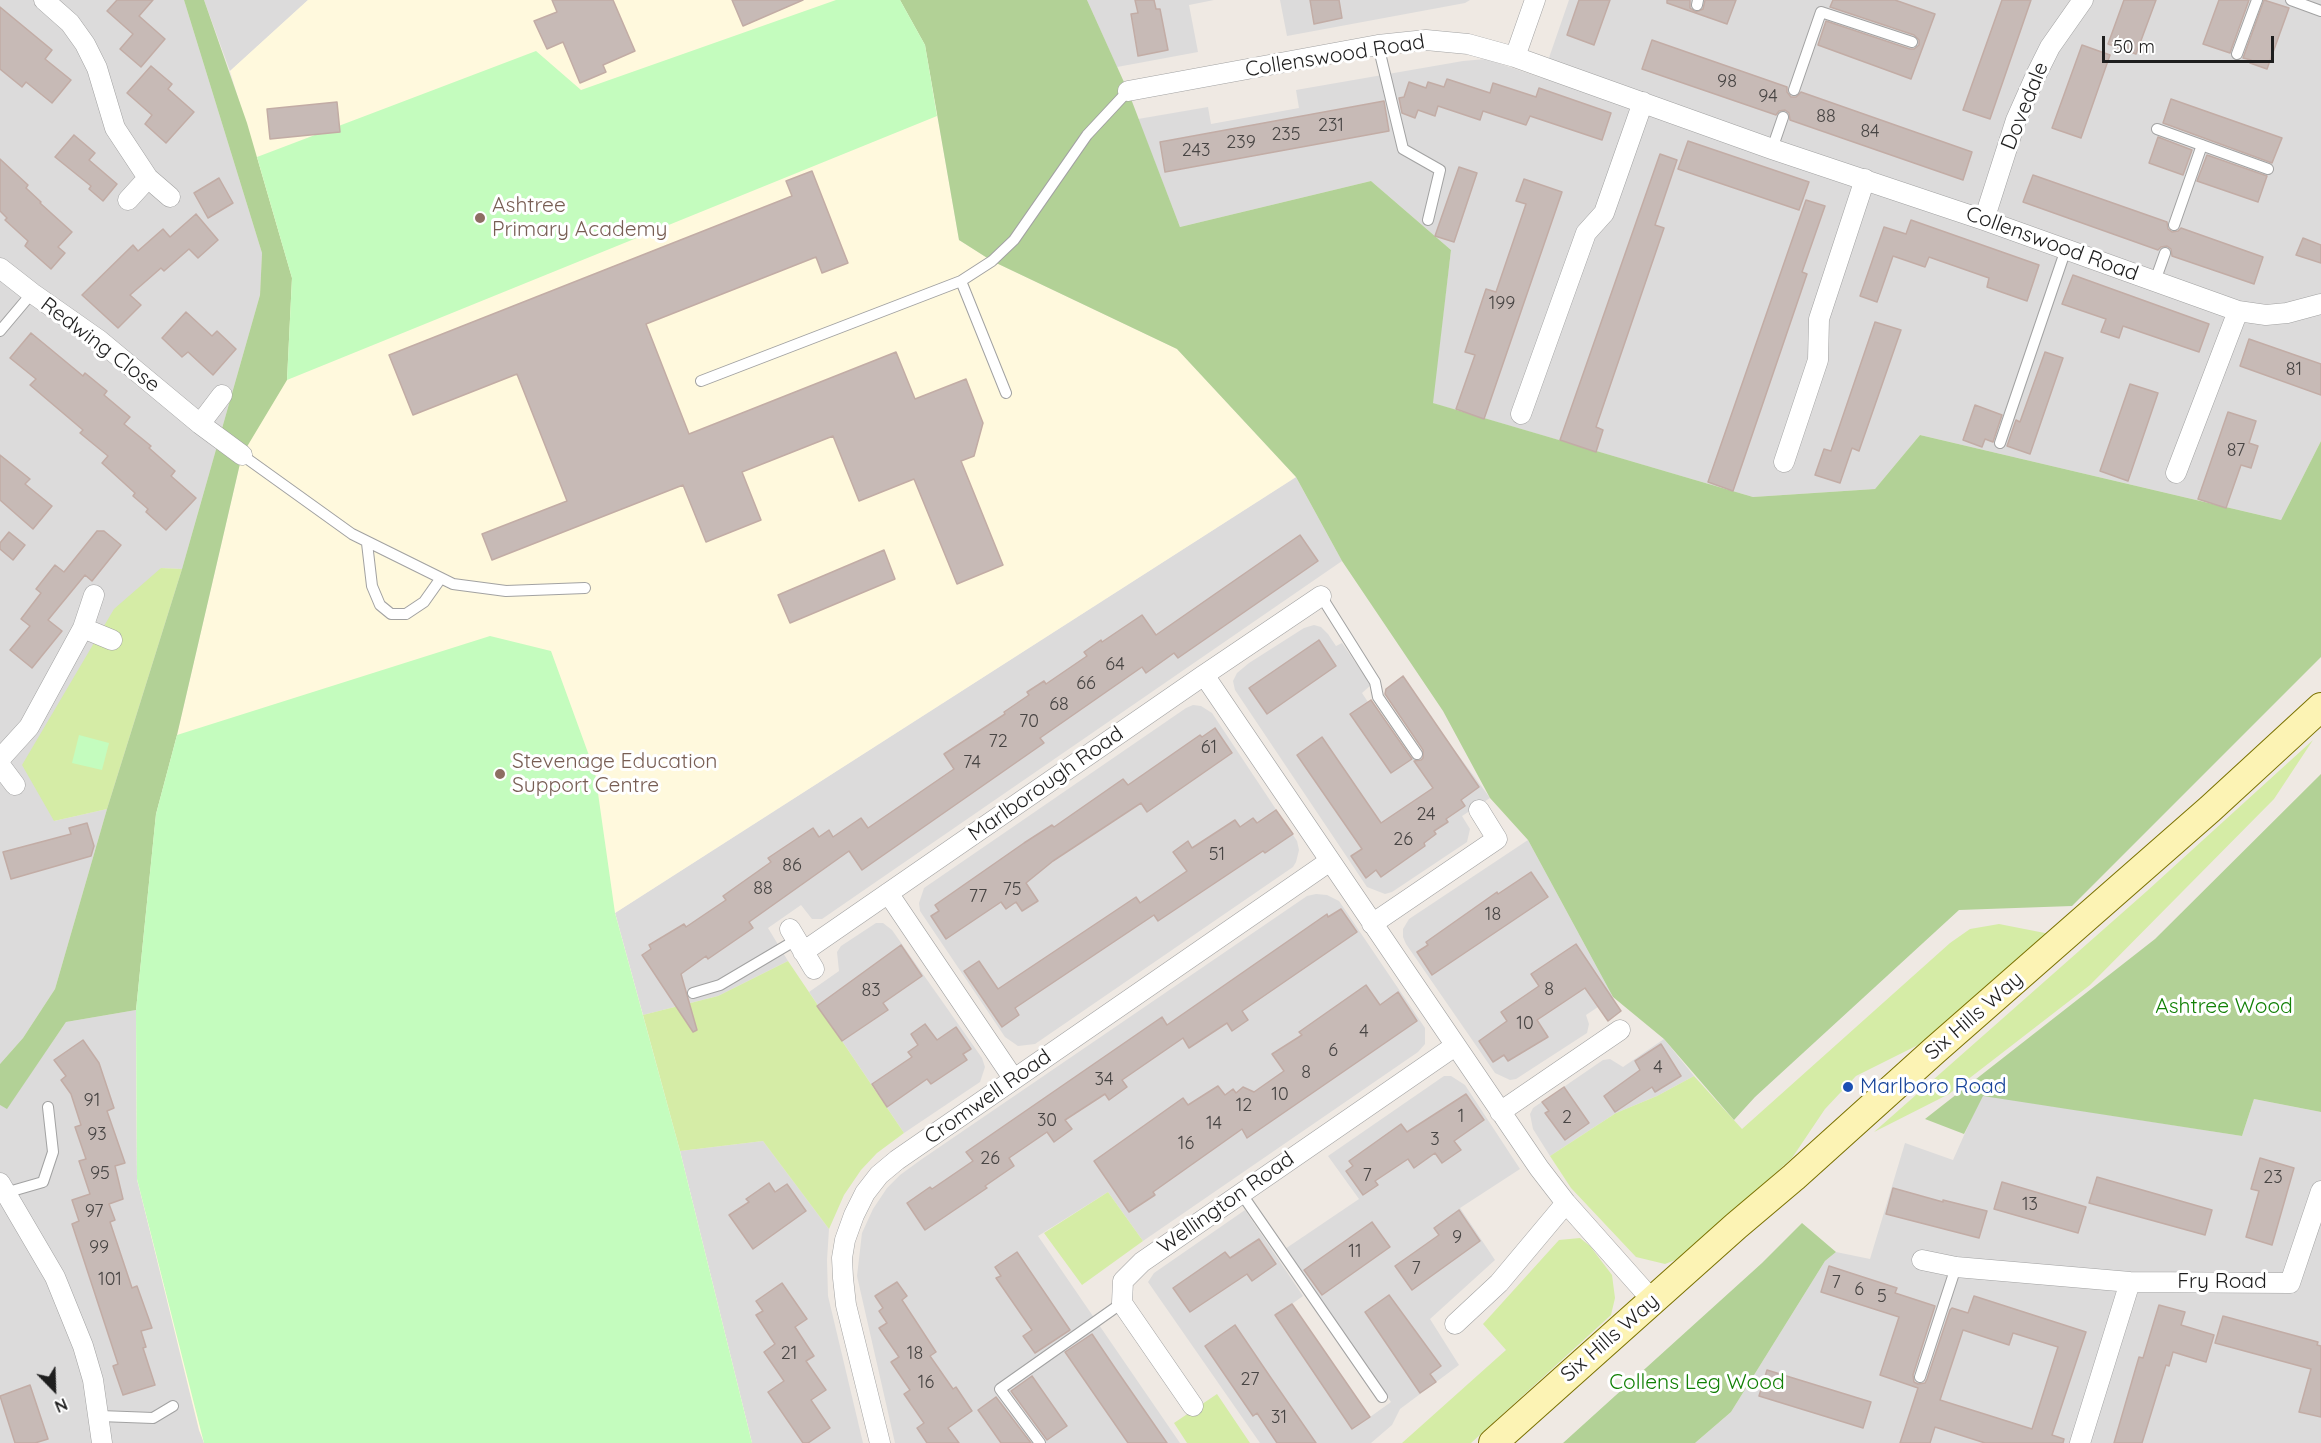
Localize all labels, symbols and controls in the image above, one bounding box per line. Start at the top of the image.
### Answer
scale bar [2105,24,2278,62]
street label: Collenswood Road [1243,29,1427,83]
text: 50 m [2113,35,2155,58]
street label: Dovedale [1996,58,2054,154]
house number: 98 [1717,71,1737,93]
house number: 94 [1758,86,1778,108]
house number: 88 [1816,106,1836,128]
house number: 231 [1318,115,1344,137]
house number: 84 [1860,121,1880,143]
house number: 235 [1271,124,1301,146]
house number: 239 [1226,132,1256,154]
house number: 243 [1182,140,1210,162]
place label: Ashtree Primary Academy [492,193,667,243]
street label: Collenswood Road [1962,201,2142,287]
marker: Ashtree Primary Academy [473,211,487,225]
street label: Redwing Close [35,292,165,398]
house number: 199 [1489,293,1515,315]
house number: 81 [2286,359,2302,381]
house number: 87 [2227,440,2245,462]
house number: 64 [1105,654,1125,676]
house number: 66 [1076,673,1096,695]
house number: 68 [1049,694,1069,716]
house number: 70 [1019,711,1039,733]
street label: Marlborough Road [964,721,1128,847]
house number: 72 [988,731,1008,753]
house number: 61 [1201,737,1217,759]
place label: Stevenage Education Support Centre [512,749,717,799]
house number: 74 [963,752,981,774]
marker: Stevenage Education Support Centre [493,767,507,781]
house number: 24 [1416,804,1436,826]
house number: 26 [1393,829,1413,851]
house number: 51 [1209,844,1225,866]
house number: 86 [782,855,802,877]
house number: 88 [753,878,773,900]
house number: 75 [1002,879,1022,901]
house number: 77 [969,886,987,908]
house number: 18 [1485,904,1501,926]
street label: Six Hills Way [1920,967,2028,1065]
house number: 8 [1544,979,1554,1001]
house number: 83 [861,980,881,1002]
park label: Ashtree Wood [2155,994,2293,1020]
house number: 10 [1516,1013,1534,1035]
house number: 4 [1359,1021,1369,1043]
house number: 6 [1328,1040,1338,1062]
street label: Cromwell Road [920,1044,1056,1150]
house number: 4 [1653,1057,1663,1079]
house number: 8 [1301,1062,1311,1084]
house number: 34 [1095,1069,1113,1091]
place label: Marlboro Road [1860,1074,2007,1100]
marker: Marlboro Road [1841,1080,1855,1094]
house number: 10 [1271,1084,1289,1106]
house number: 91 [84,1090,100,1112]
house number: 12 [1236,1095,1252,1117]
house number: 1 [1458,1106,1464,1128]
house number: 2 [1562,1107,1572,1129]
house number: 30 [1037,1110,1057,1132]
house number: 14 [1206,1113,1222,1135]
house number: 93 [87,1124,107,1146]
house number: 3 [1430,1129,1440,1151]
house number: 16 [1178,1133,1194,1155]
street label: Wellington Road [1153,1147,1299,1259]
house number: 26 [980,1148,1000,1170]
house number: 95 [90,1163,110,1185]
house number: 7 [1362,1165,1372,1187]
house number: 23 [2263,1167,2283,1189]
house number: 13 [2022,1194,2038,1216]
house number: 97 [85,1201,103,1223]
house number: 9 [1452,1227,1462,1249]
house number: 99 [89,1237,109,1259]
house number: 11 [1348,1241,1362,1263]
house number: 7 [1411,1258,1421,1280]
house number: 101 [98,1269,122,1291]
street label: Fry Road [2177,1269,2267,1295]
house number: 7 [1831,1272,1841,1294]
house number: 6 [1854,1279,1864,1301]
house number: 5 [1877,1286,1887,1308]
street label: Six Hills Way [1556,1289,1664,1387]
house number: 21 [781,1343,797,1365]
house number: 18 [907,1343,923,1365]
north arrow [24,1359,84,1419]
house number: 27 [1241,1369,1259,1391]
park label: Collens Leg Wood [1609,1370,1785,1396]
house number: 16 [918,1372,934,1394]
text: N [52,1394,70,1417]
house number: 31 [1271,1407,1287,1429]

